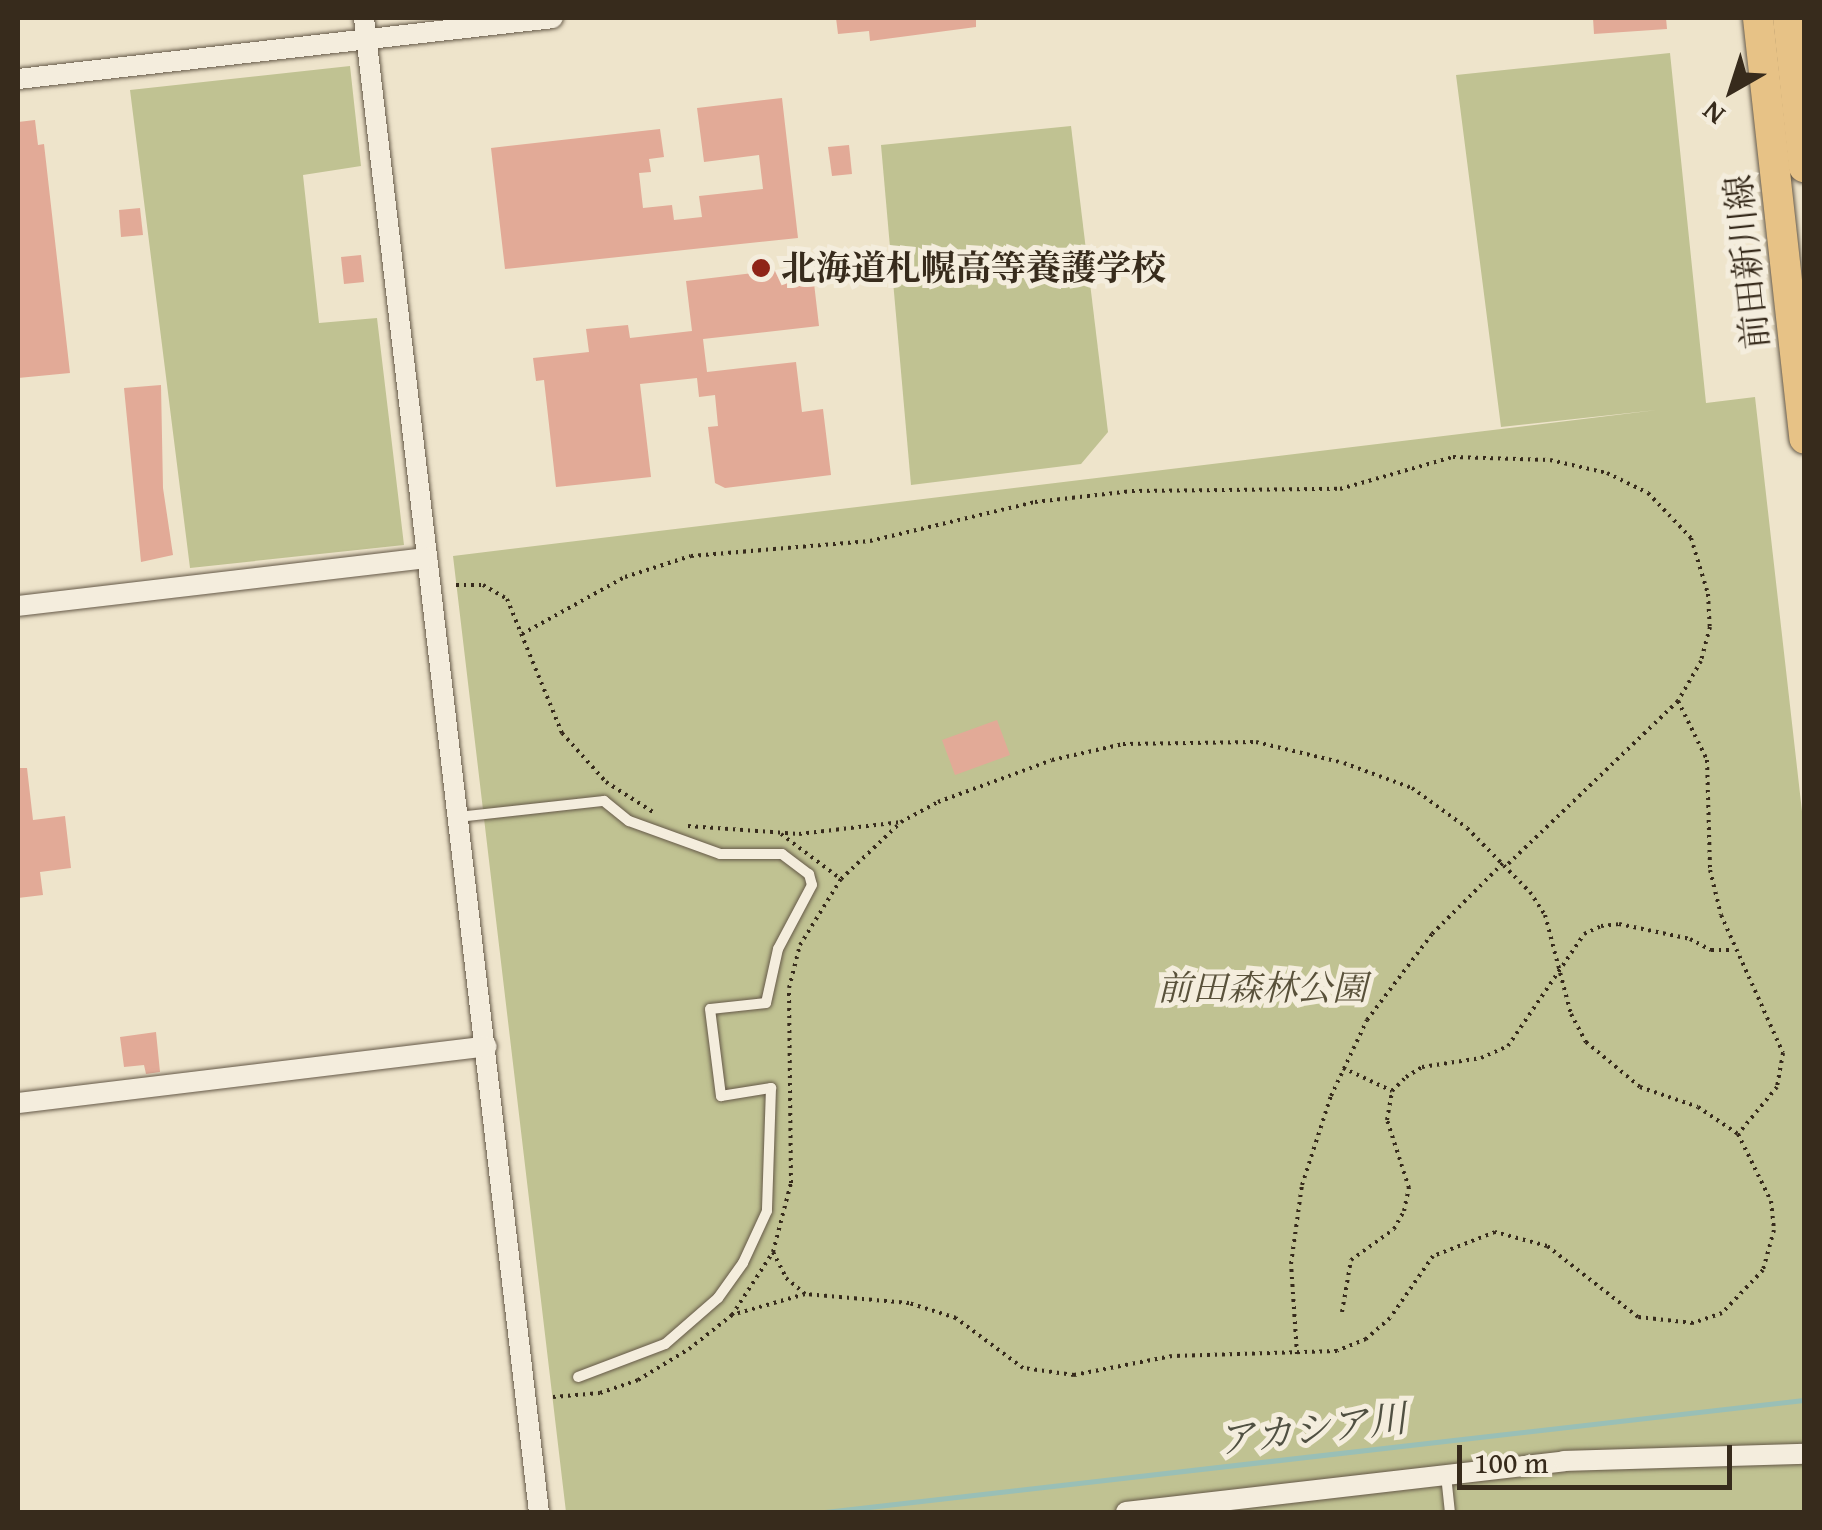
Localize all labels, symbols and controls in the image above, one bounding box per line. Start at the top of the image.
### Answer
north arrow [1682,40,1782,140]
text: N [1693,92,1733,136]
street label: 前田新川線 [1717,173,1777,351]
place label: 北海道札幌高等養護学校 [781,247,1166,289]
marker: 北海道札幌高等養護学校 [750,257,772,279]
park label: 前田森林公園 [1157,967,1367,1009]
water label: アカシア川 [1215,1395,1409,1463]
scale bar [1462,1425,1737,1487]
text: 100 m [1474,1440,1548,1484]

